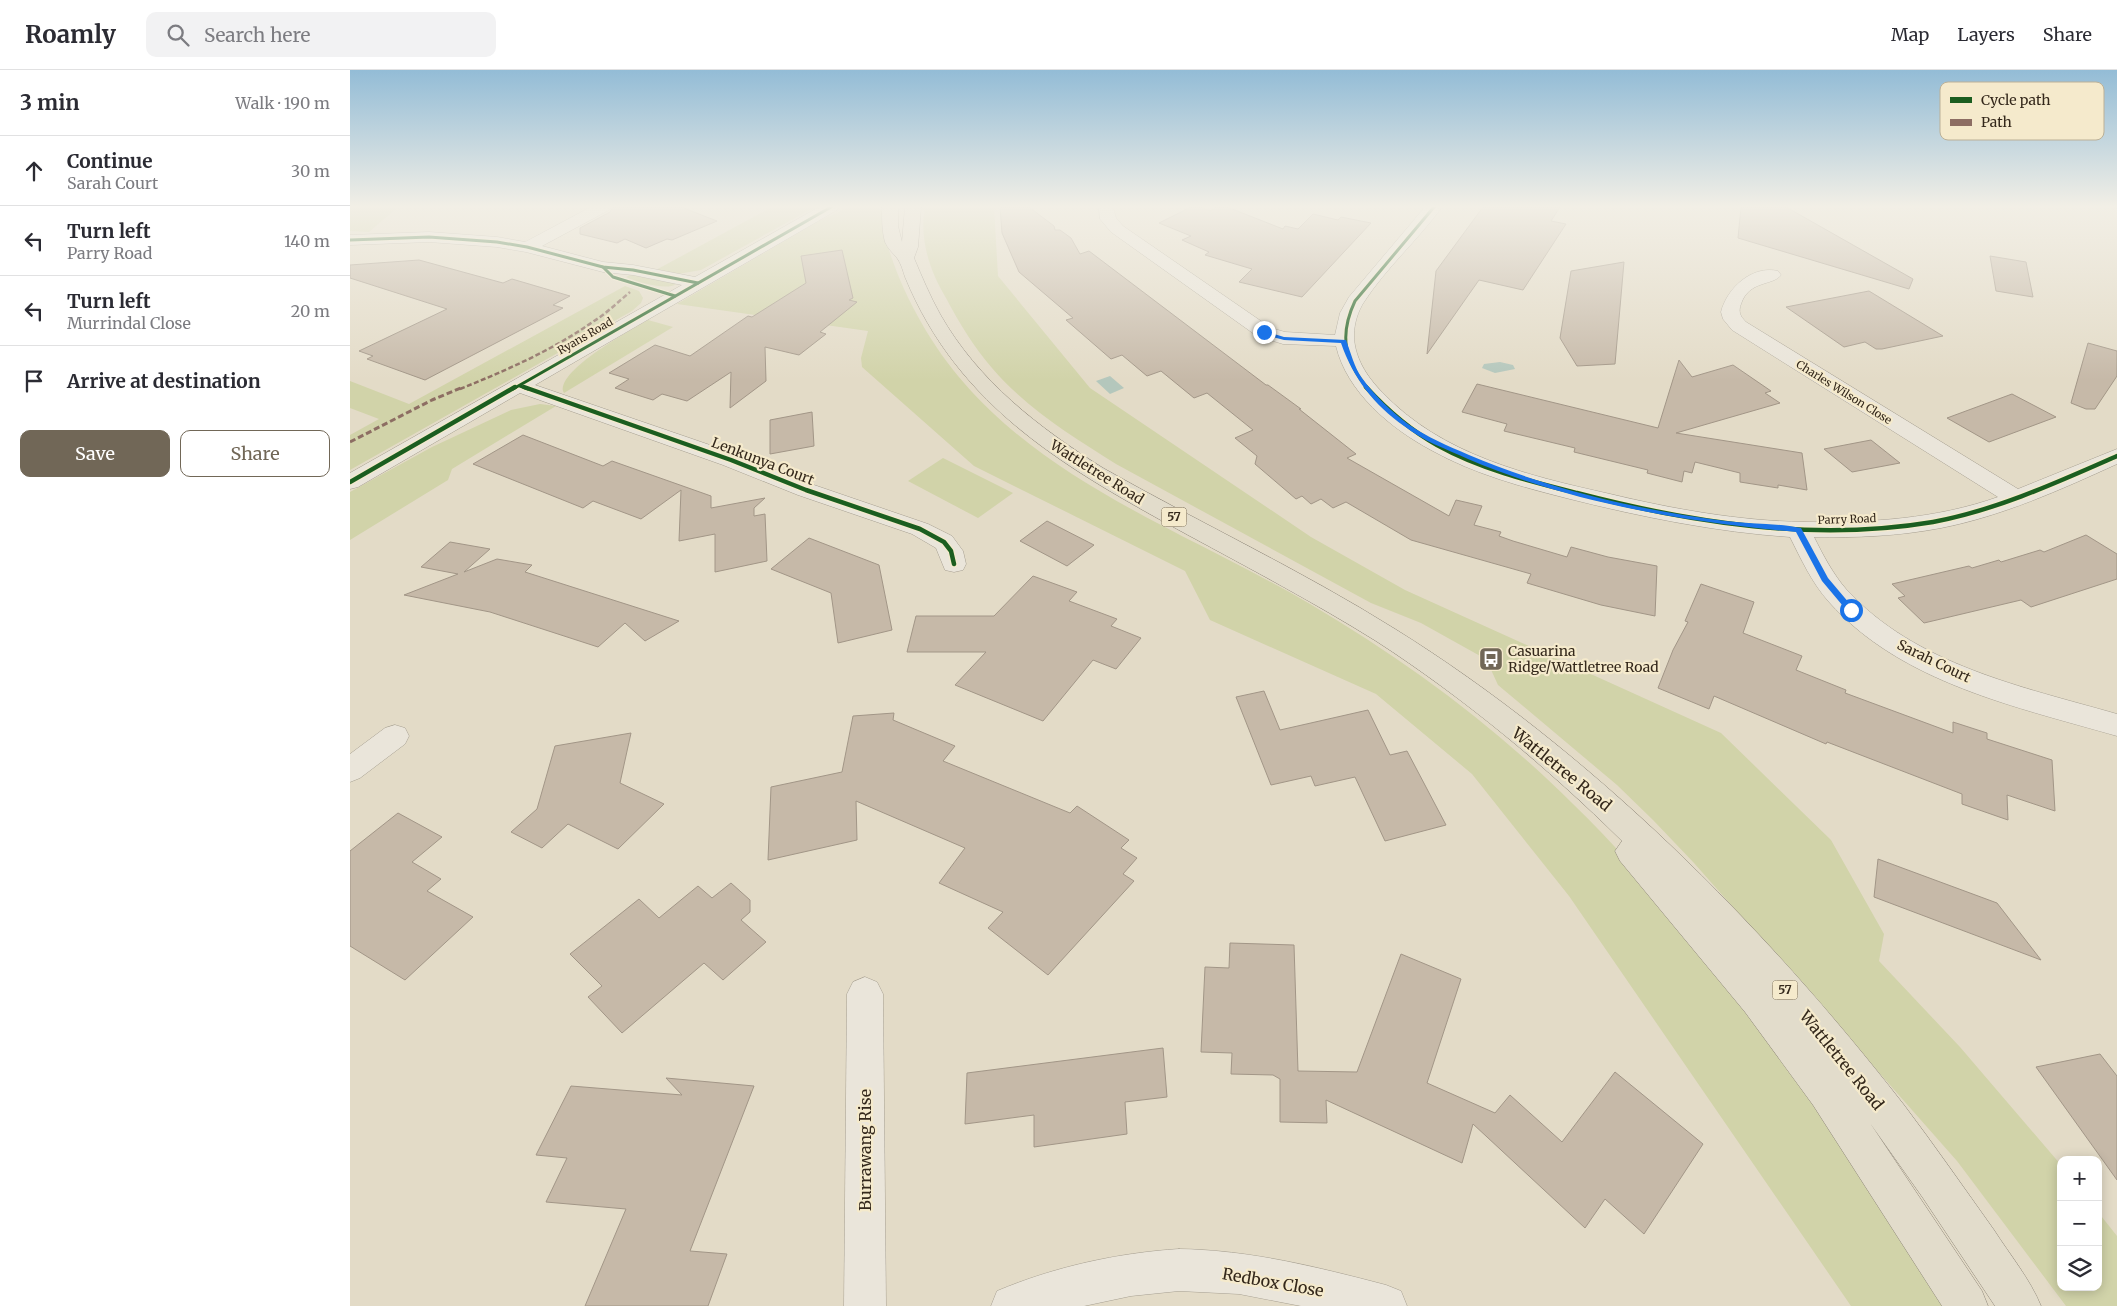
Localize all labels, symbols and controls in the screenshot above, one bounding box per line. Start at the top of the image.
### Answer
search box [146,12,496,57]
text: Roamly [25,19,116,50]
icon: search [164,21,192,49]
text: Search here [204,23,310,47]
text: Map [1891,23,1929,46]
text: Layers [1957,23,2015,46]
text: Share [2043,23,2092,46]
legend [1940,82,2104,140]
text: 3 min [20,89,79,116]
text: Cycle path [1981,91,2051,109]
text: Walk · 190 m [235,93,330,113]
text: Path [1981,113,2012,131]
text: Continue [67,149,153,173]
icon: ahead [20,157,48,185]
text: 30 m [291,161,330,181]
text: Sarah Court [67,173,158,193]
text: Turn left [67,219,151,243]
icon: left [20,227,48,255]
text: 140 m [284,231,330,251]
text: Parry Road [67,243,152,263]
text: Turn left [67,289,151,313]
icon: left [20,297,48,325]
text: 20 m [291,301,330,321]
text: Murrindal Close [67,313,191,333]
street label: Ryans Road [555,314,616,357]
route end [1253,321,1276,344]
street label: Charles Wilson Close [1794,357,1895,427]
icon: arrive [20,367,48,395]
text: Arrive at destination [67,369,261,393]
button: Save [20,430,170,477]
button: Share [180,430,330,477]
street label: Lenkunya Court [709,433,817,489]
street label: Wattletree Road [1046,435,1148,508]
road number: 57 [1162,508,1186,527]
street label: Parry Road [1817,511,1877,527]
route start [1840,599,1863,622]
street label: Sarah Court [1894,635,1974,687]
place label: Casuarina Ridge/Wattletree Road [1508,642,1659,676]
bus stop icon: Casuarina Ridge/Wattletree Road [1478,646,1504,672]
street label: Wattletree Road [1507,722,1616,816]
road number: 57 [1772,980,1798,1000]
street label: Wattletree Road [1795,1005,1889,1114]
street label: Burrawang Rise [855,1089,875,1211]
map controls [2057,1156,2102,1291]
button: + [2057,1156,2102,1201]
button: − [2057,1201,2102,1246]
button: layers [2057,1246,2102,1291]
street label: Redbox Close [1221,1263,1325,1301]

